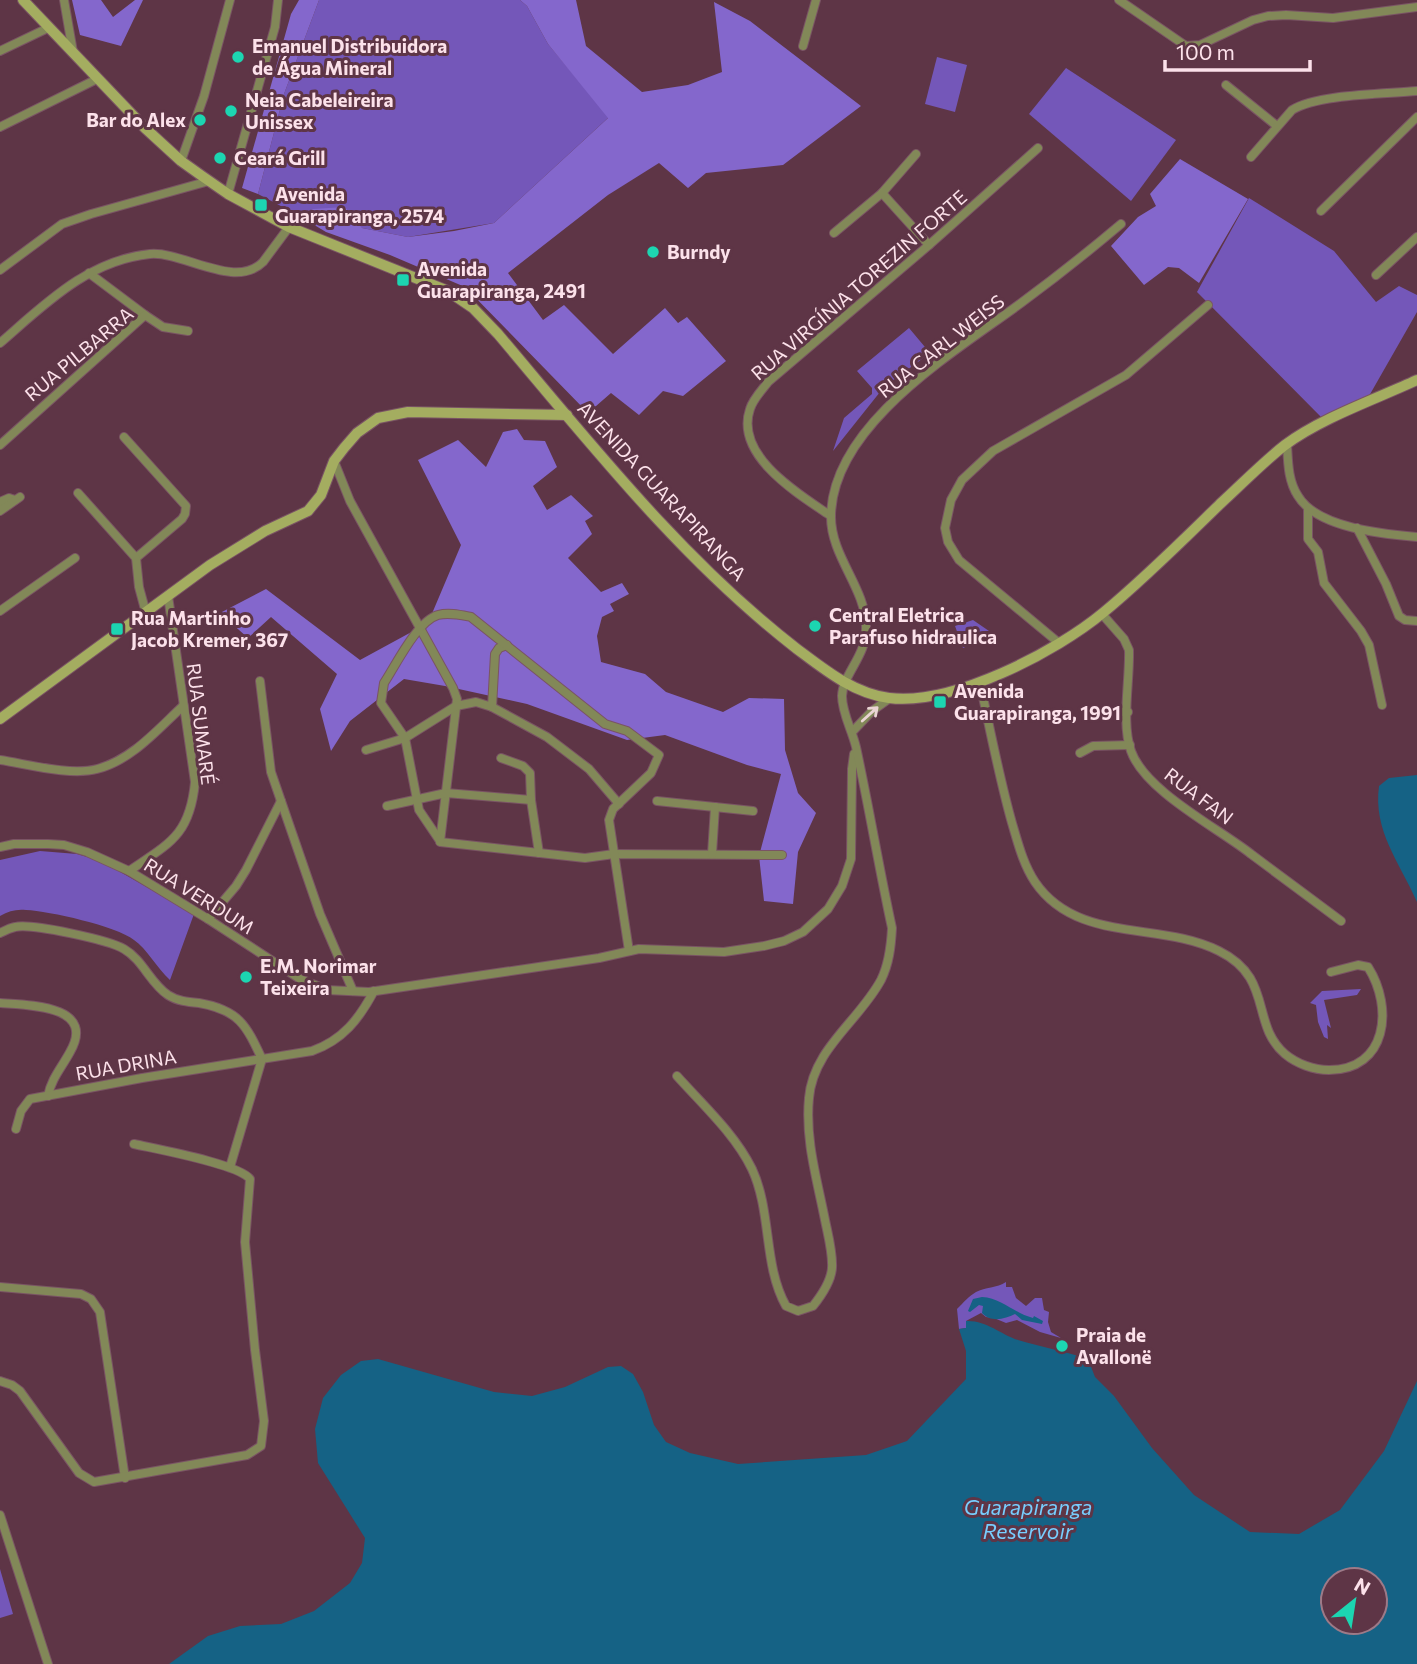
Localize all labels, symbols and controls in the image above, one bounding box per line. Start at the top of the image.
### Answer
scale bar [1165,28,1310,72]
place label: Emanuel Distribuidora de Água Mineral [252,34,447,79]
text: 100 m [1176,39,1235,64]
marker: Emanuel Distribuidora de Água Mineral [230,49,246,65]
place label: Neia Cabeleireira Unissex [245,88,393,133]
marker: Neia Cabeleireira Unissex [223,103,239,119]
place label: Bar do Alex [86,108,186,131]
marker: Bar do Alex [192,112,208,128]
place label: Ceará Grill [234,146,326,169]
marker: Ceará Grill [212,150,228,166]
place label: Avenida Guarapiranga, 2574 [275,182,445,227]
street label: RUA VIRGÍNIA TOREZIN FORTE [746,185,971,385]
marker: Avenida Guarapiranga, 2574 [253,197,269,213]
place label: Burndy [667,240,731,263]
marker: Burndy [645,244,661,260]
place label: Avenida Guarapiranga, 2491 [417,257,586,302]
marker: Avenida Guarapiranga, 2491 [395,272,411,288]
street label: RUA CARL WEISS [873,289,1008,402]
street label: RUA PILBARRA [20,302,138,406]
street label: AVENIDA GUARAPIRANGA [573,396,751,585]
place label: Central Eletrica Parafuso hidraulica [829,603,997,648]
place label: Rua Martinho Jacob Kremer, 367 [131,606,288,651]
marker: Central Eletrica Parafuso hidraulica [807,618,823,634]
marker: Rua Martinho Jacob Kremer, 367 [109,621,125,637]
street label: RUA SUMARÉ [183,662,220,786]
place label: Avenida Guarapiranga, 1991 [954,679,1121,724]
marker: Avenida Guarapiranga, 1991 [932,694,948,710]
one-way arrow [861,706,879,722]
street label: RUA FAN [1160,762,1238,829]
street label: RUA VERDUM [140,853,258,939]
place label: E.M. Norimar Teixeira [260,954,377,999]
marker: E.M. Norimar Teixeira [238,969,254,985]
street label: RUA DRINA [74,1044,178,1085]
place label: Praia de Avallonë [1076,1323,1152,1368]
marker: Praia de Avallonë [1054,1338,1070,1354]
water label: Guarapiranga Reservoir [964,1494,1092,1543]
north arrow [1319,1566,1389,1636]
text: N [1351,1572,1375,1599]

